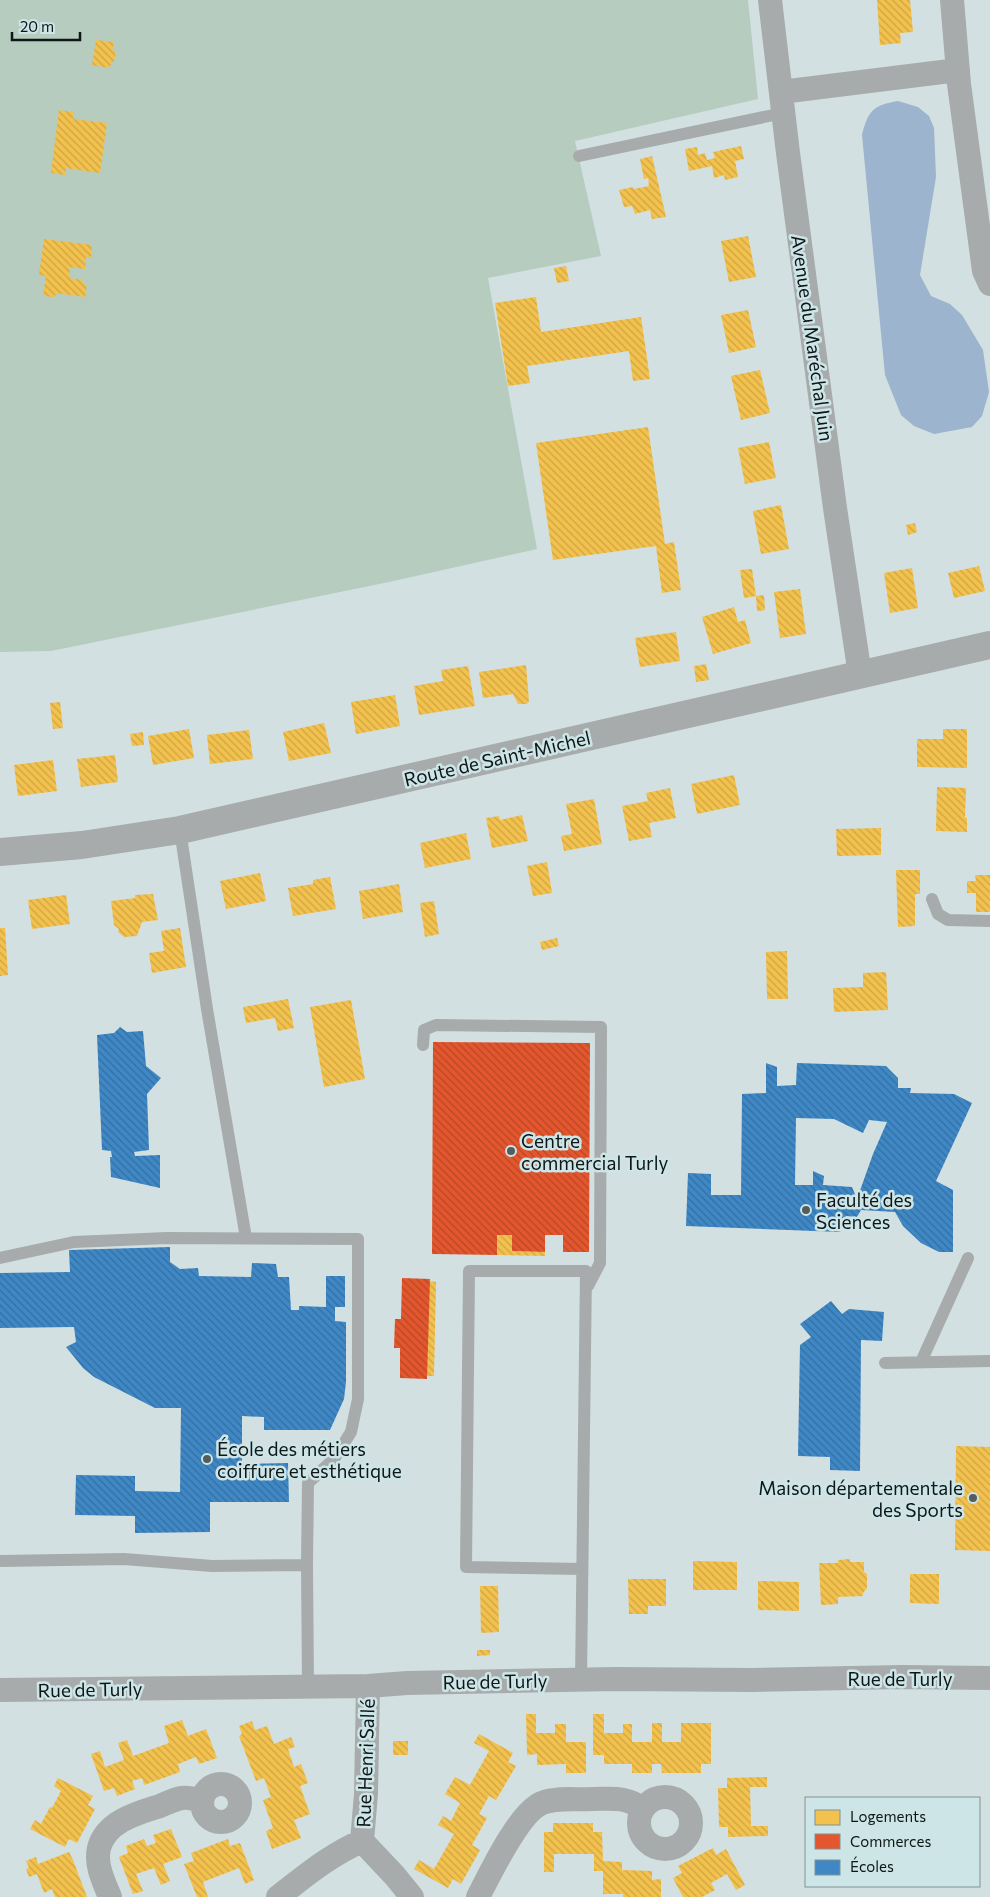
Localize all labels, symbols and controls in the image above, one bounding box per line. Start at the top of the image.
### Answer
scale bar [12,10,80,42]
text: 20 m [20,17,54,35]
street label: Avenue du Maréchal Juin [787,233,839,443]
street label: Route de Saint-Michel [401,725,593,791]
place label: Centre commercial Turly [521,1129,668,1174]
marker: Centre commercial Turly [505,1145,517,1157]
place label: Faculté des Sciences [816,1188,912,1233]
marker: Faculté des Sciences [800,1204,812,1216]
place label: École des métiers coiffure et esthétique [217,1437,402,1482]
marker: École des métiers coiffure et esthétique [201,1453,213,1465]
place label: Maison départementale des Sports [758,1476,963,1521]
marker: Maison départementale des Sports [967,1492,979,1504]
street label: Rue de Turly [848,1667,953,1690]
street label: Rue de Turly [442,1669,548,1693]
street label: Rue de Turly [37,1677,143,1701]
street label: Rue Henri Sallé [351,1698,379,1828]
legend [805,1797,980,1887]
text: Logements [850,1807,926,1825]
text: Commerces [850,1832,931,1850]
text: Écoles [850,1856,894,1875]

